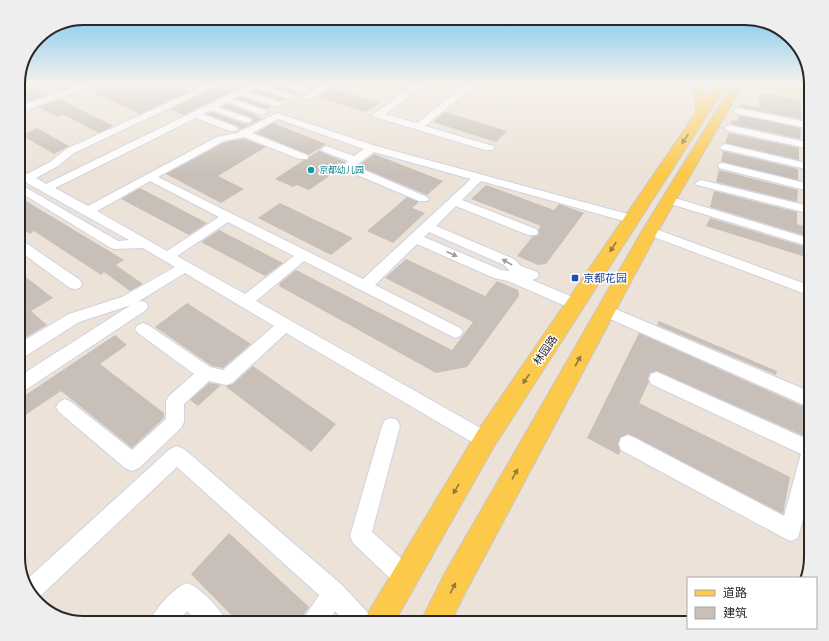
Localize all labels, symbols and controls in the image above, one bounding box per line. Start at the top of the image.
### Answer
one-way arrow [681,133,688,145]
place label: 京都幼儿园 [319,164,364,175]
marker: 京都幼儿园 [306,165,316,175]
one-way arrow [609,242,616,253]
one-way arrow [446,251,457,257]
one-way arrow [501,259,513,266]
place label: 京都花园 [583,272,627,284]
marker: 京都花园 [570,273,580,283]
street label: 林园路 [531,333,559,367]
one-way arrow [575,355,581,366]
one-way arrow [522,373,529,385]
one-way arrow [512,469,519,480]
one-way arrow [453,483,460,495]
legend [687,577,817,629]
one-way arrow [449,583,456,594]
text: 道路 [723,586,747,600]
text: 建筑 [723,606,747,620]

